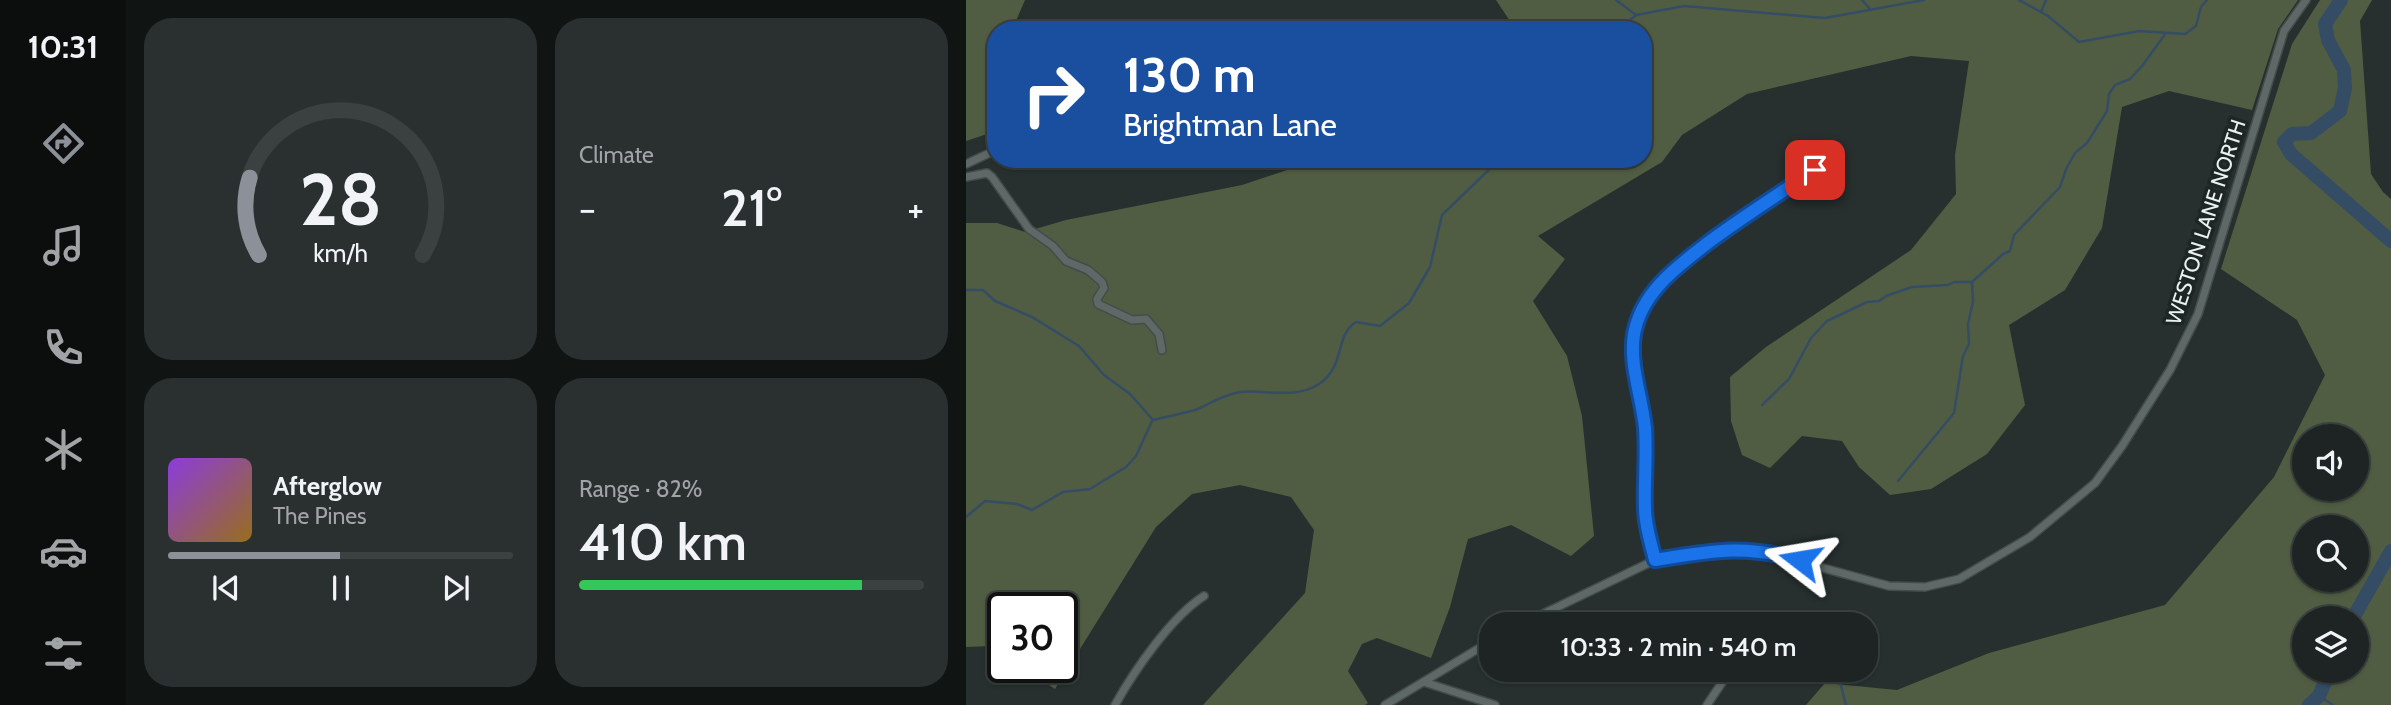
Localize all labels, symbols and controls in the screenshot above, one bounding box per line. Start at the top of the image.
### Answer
text: 10:31 [28,27,98,66]
text: 130 m [1123,45,1256,104]
icon: right [1008,49,1099,140]
text: Brightman Lane [1123,105,1337,144]
street label: WESTON LANE NORTH [2161,116,2250,328]
icon: directions [39,119,88,168]
pin [1785,140,1845,200]
text: Climate [579,141,654,169]
icon: arrive [1796,151,1834,189]
text: 28 [299,155,382,243]
text: 21° [721,176,782,239]
text: − [579,185,596,232]
text: + [907,185,924,232]
icon: music [39,221,88,270]
text: km/h [313,238,368,268]
icon: phone [39,323,88,372]
map controls [2292,424,2369,683]
button: sound [2292,424,2369,501]
icon: climate [39,425,88,474]
text: Afterglow [273,470,382,502]
text: Range · 82% [579,475,702,503]
text: The Pines [273,502,367,530]
text: 410 km [579,510,747,573]
button: search [2292,515,2369,592]
position arrow [1763,523,1837,597]
icon: car [39,527,88,576]
icon: previous [207,569,245,607]
icon: pause [322,569,360,607]
icon: next [437,569,475,607]
speed limit sign: 30 [987,592,1078,683]
button: layers [2292,606,2369,683]
icon: filters [39,629,88,678]
text: 10:33 · 2 min · 540 m [1561,631,1796,663]

